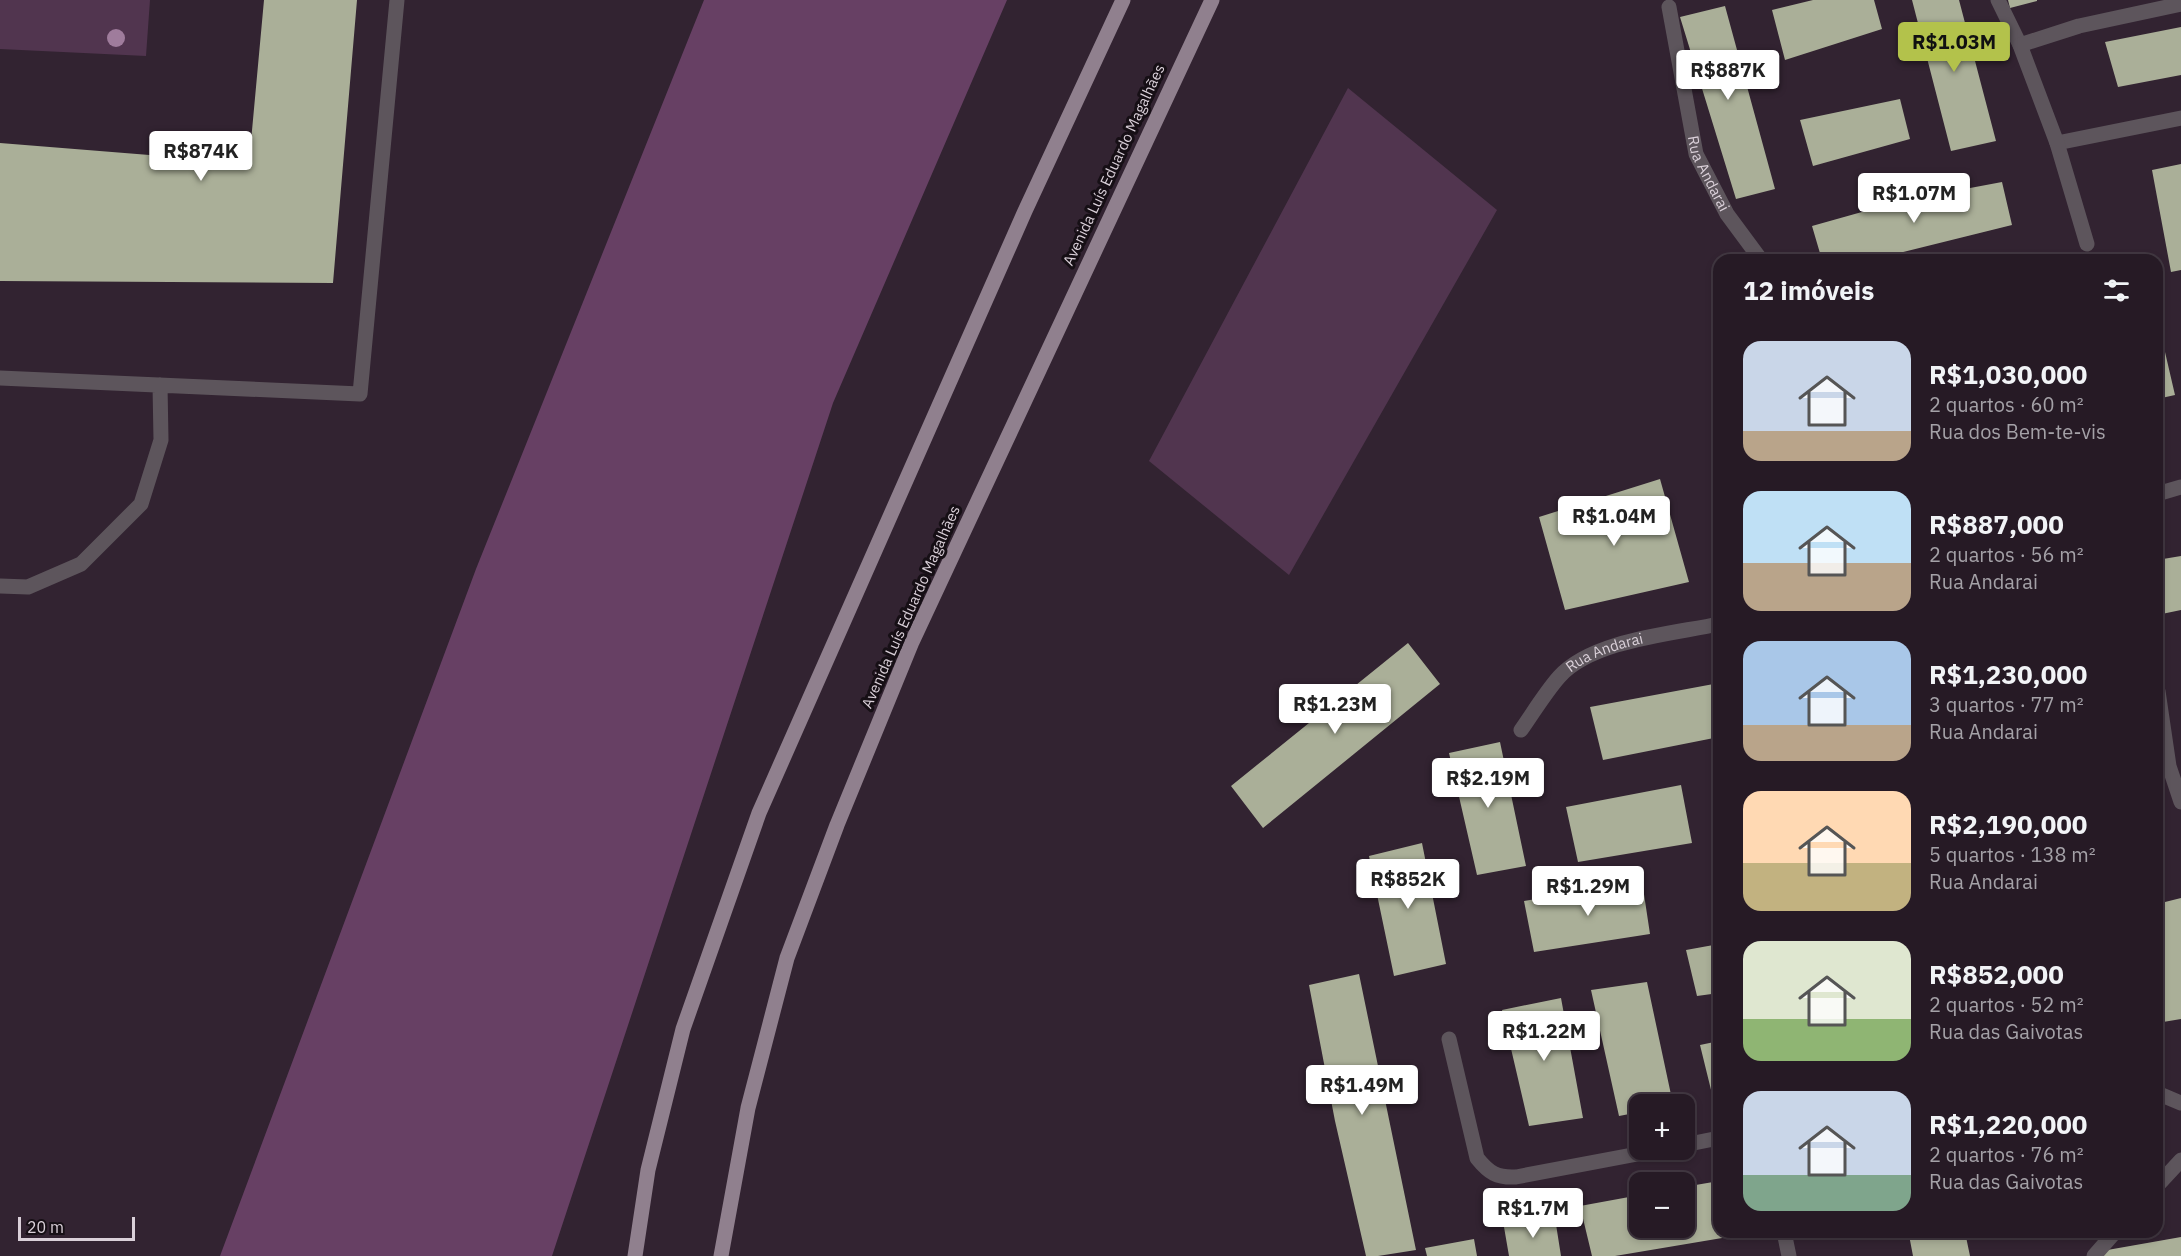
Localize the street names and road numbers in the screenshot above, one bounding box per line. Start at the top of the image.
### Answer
street label: Avenida Luís Eduardo Magalhães [1058,61,1169,268]
street label: Rua Andarai [1684,134,1734,214]
street label: Avenida Luís Eduardo Magalhães [857,502,964,711]
street label: Rua Andarai [1562,629,1645,676]

